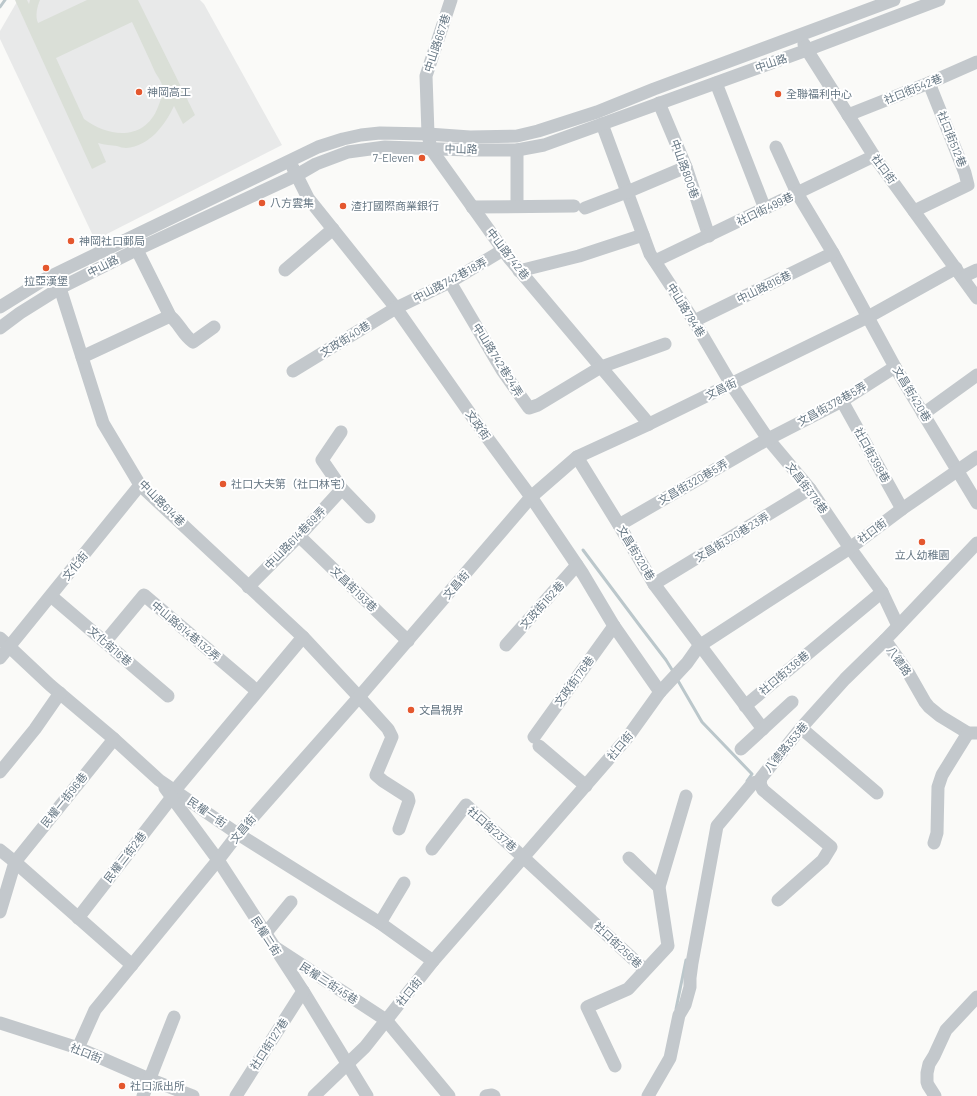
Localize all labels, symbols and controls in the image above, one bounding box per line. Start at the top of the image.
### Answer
street label: 中山路667巷 [421,12,452,74]
street label: 中山路 [753,51,789,74]
street label: 社口街542巷 [882,71,944,106]
place label: 神岡高工 [147,85,191,98]
marker: 神岡高工 [134,87,144,97]
place label: 全聯福利中心 [786,87,852,100]
marker: 全聯福利中心 [773,89,783,99]
street label: 社口街512巷 [935,109,970,169]
street label: 中山路800巷 [669,137,702,200]
street label: 中山路 [444,142,478,155]
place label: 7-Eleven [373,151,414,164]
street label: 社口街 [869,152,899,186]
marker: 7-Eleven [417,153,427,163]
street label: 社口街499巷 [734,189,795,228]
place label: 八方雲集 [270,196,314,209]
marker: 八方雲集 [257,198,267,208]
place label: 渣打國際商業銀行 [351,199,439,212]
marker: 渣打國際商業銀行 [338,201,348,211]
street label: 中山路742巷 [484,226,532,282]
place label: 神岡社口郵局 [79,234,145,247]
marker: 神岡社口郵局 [66,236,76,246]
street label: 中山路 [85,252,120,279]
street label: 中山路742巷18弄 [411,255,489,304]
marker: 拉亞漢堡 [41,263,51,273]
street label: 中山路816巷 [734,268,793,305]
place label: 拉亞漢堡 [24,274,68,287]
street label: 中山路784巷 [665,280,708,339]
street label: 文政街40巷 [317,318,372,359]
street label: 中山路742巷24弄 [471,321,526,399]
street label: 文昌街420巷 [891,364,934,424]
street label: 文昌街 [703,375,738,402]
street label: 文昌街378巷5弄 [795,379,869,428]
street label: 文政街 [464,407,493,442]
street label: 社口街399巷 [852,425,893,485]
street label: 文昌街320巷5弄 [656,456,730,507]
street label: 文昌街378巷 [784,460,831,516]
street label: 中山路614巷 [137,477,188,528]
place label: 社口大夫第（社口林宅） [231,477,352,490]
marker: 社口大夫第（社口林宅） [218,479,228,489]
street label: 中山路614巷69弄 [262,504,328,572]
street label: 文昌街320巷23弄 [692,509,771,564]
street label: 社口街 [855,515,889,546]
street label: 文昌街320巷 [615,523,658,583]
marker: 立人幼稚園 [917,537,927,547]
place label: 立人幼稚園 [895,548,950,561]
street label: 文化街 [59,549,90,583]
street label: 文昌街193巷 [329,563,380,614]
street label: 文昌街 [440,568,471,601]
street label: 文政街162巷 [517,578,566,631]
street label: 中山路614巷132弄 [149,598,223,663]
street label: 文化街16巷 [86,623,135,668]
street label: 八德路 [885,643,914,678]
street label: 社口街336巷 [756,648,811,697]
street label: 文政街176巷 [551,653,596,708]
place label: 文昌視界 [419,703,464,716]
marker: 文昌視界 [406,705,416,715]
street label: 八德路353巷 [761,719,810,774]
street label: 社口街 [604,729,635,762]
street label: 民權一街96巷 [38,770,90,830]
street label: 民權一街 [185,794,229,829]
street label: 社口街237巷 [465,804,519,853]
street label: 文昌街 [227,812,258,845]
street label: 民權二街2巷 [101,829,148,885]
street label: 民權二街 [249,914,284,958]
street label: 社口街256巷 [592,919,645,970]
street label: 民權二街45巷 [298,959,361,1006]
street label: 社口街 [393,975,424,1009]
street label: 社口街127巷 [247,1015,290,1072]
street label: 社口街 [68,1040,104,1065]
place label: 社口派出所 [130,1079,185,1092]
marker: 社口派出所 [117,1081,127,1091]

